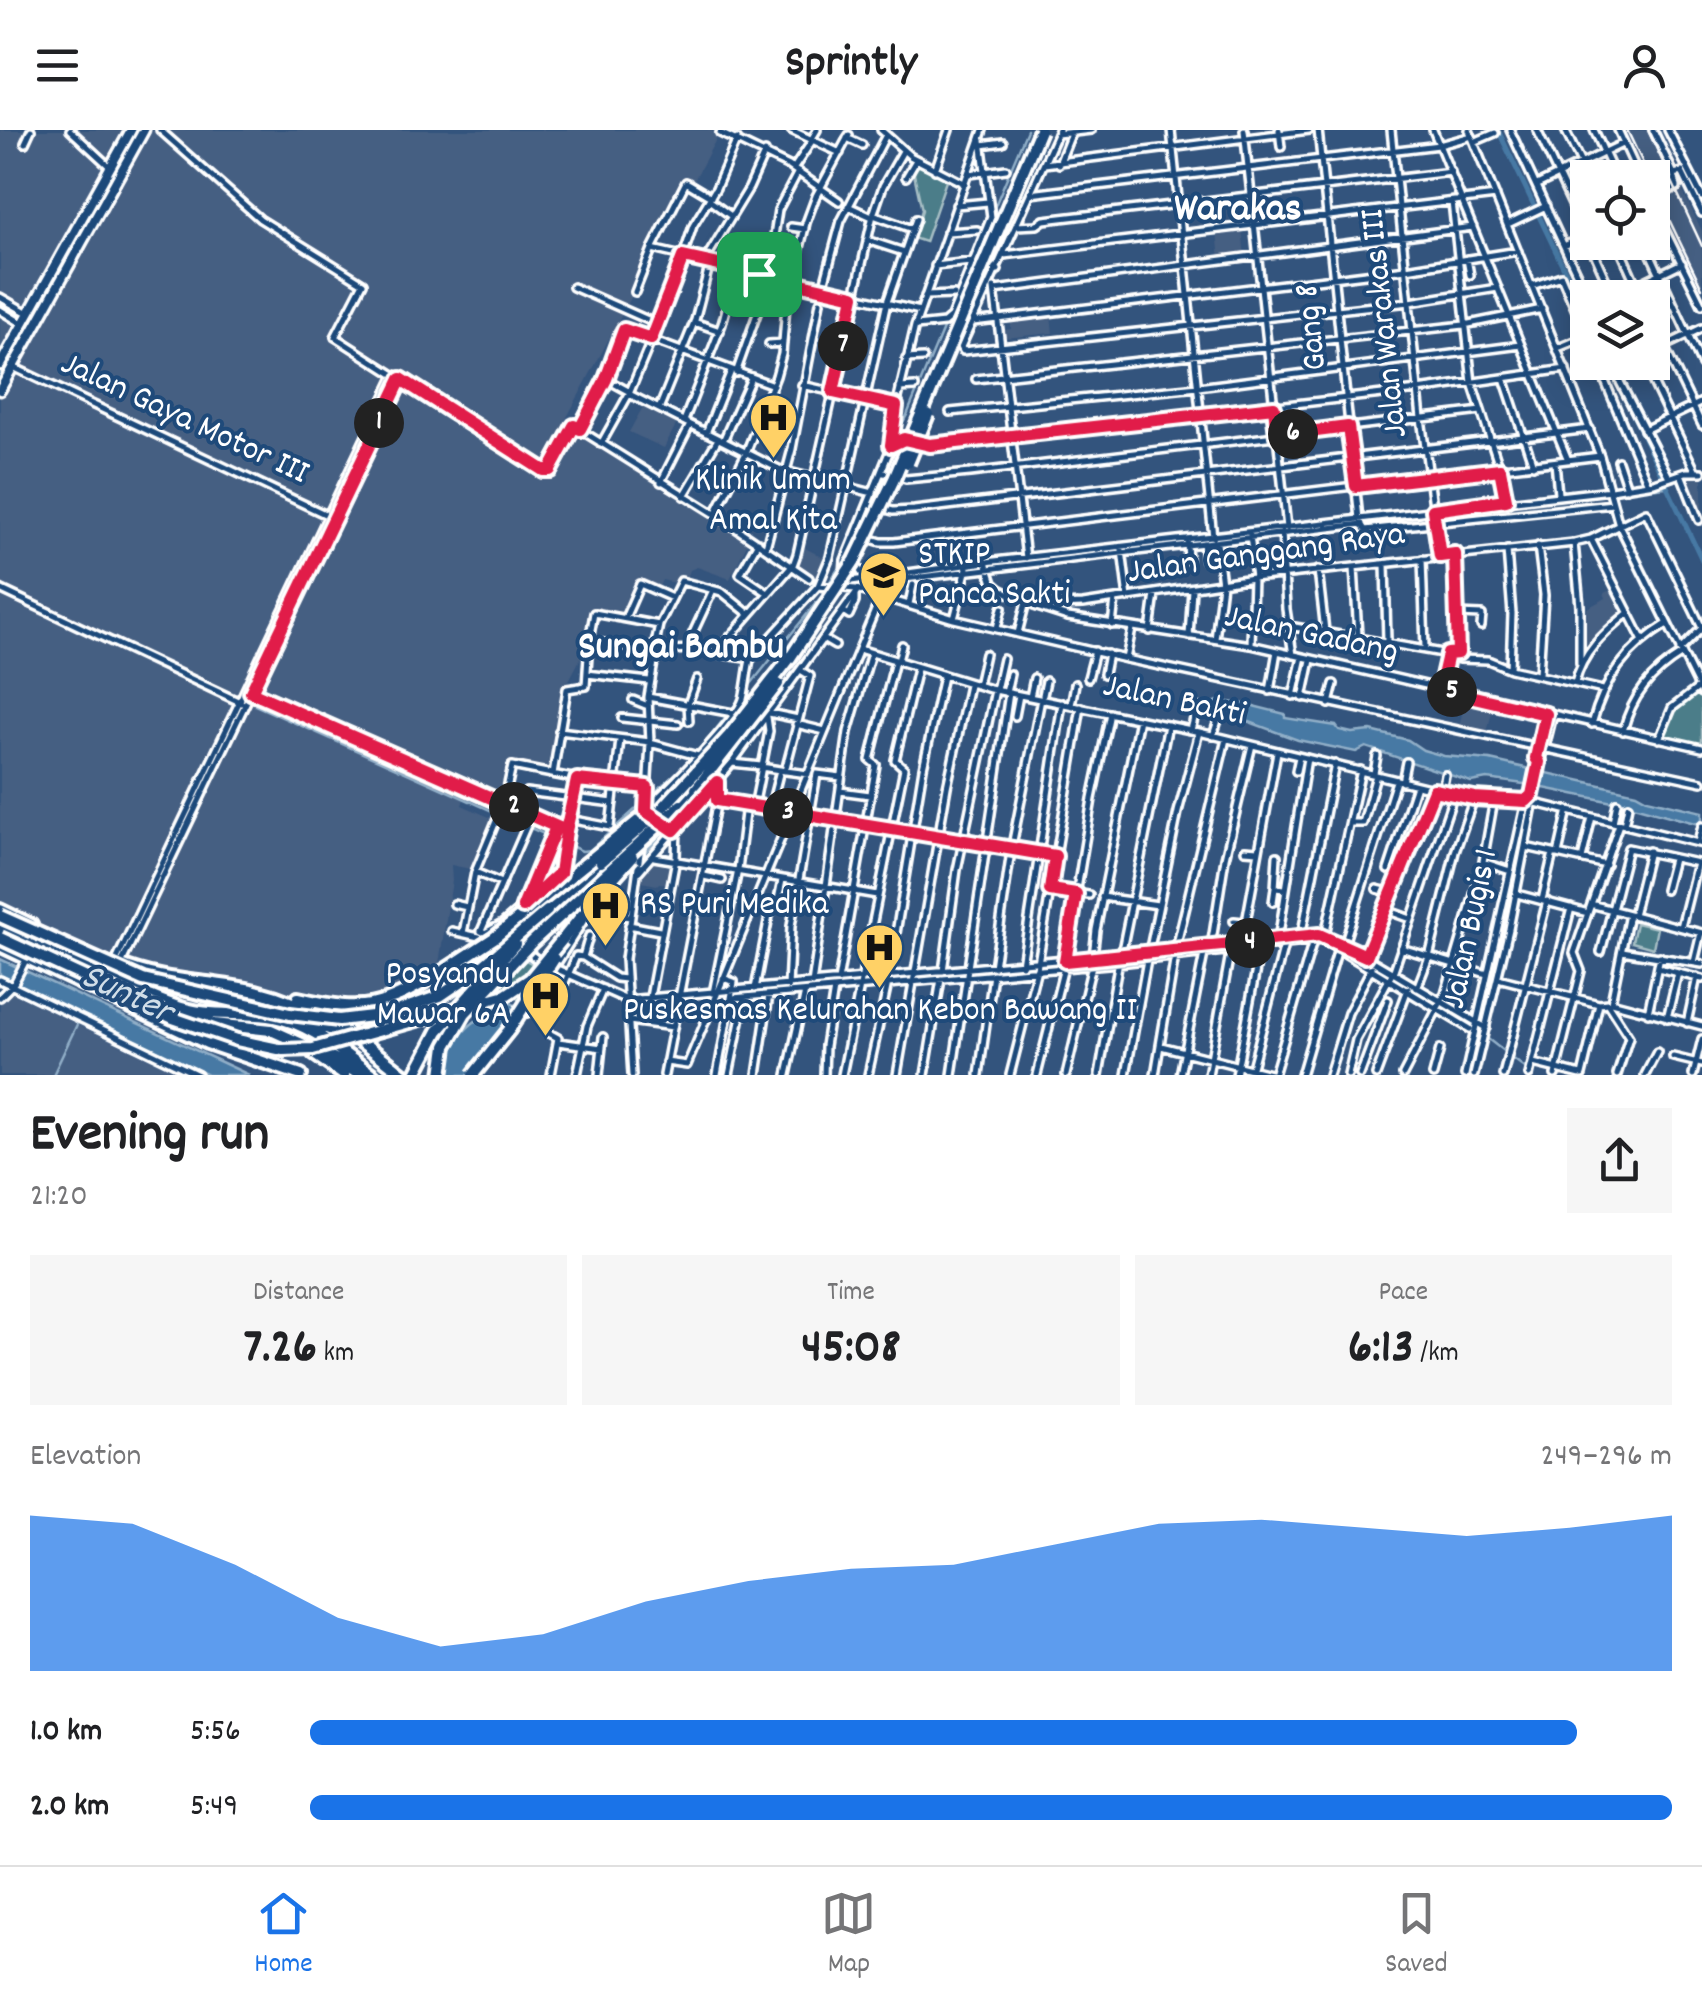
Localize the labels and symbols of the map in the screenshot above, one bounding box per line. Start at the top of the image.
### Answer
district label: Warakas [1174,183,1302,240]
street label: Jalan Warakas III [1349,206,1423,440]
pin [717,232,802,317]
street label: Gang 8 [1284,281,1342,373]
pin: 7 [818,321,868,371]
street label: Jalan Gaya Motor III [52,341,317,500]
hospital icon: Klinik Umum Amal Kita [747,392,799,460]
pin: 1 [354,398,404,448]
pin: 6 [1268,409,1318,459]
place label: Klinik Umum Amal Kita [695,457,851,547]
street label: Jalan Ganggang Raya [1124,511,1408,599]
place label: STKIP Panca Sakti [918,531,1071,621]
school or university icon: STKIP Panca Sakti [857,550,909,618]
street label: Jalan Gadang [1219,593,1403,679]
district label: Sungai Bambu [578,621,784,678]
street label: Jalan Bakti [1098,662,1250,742]
pin: 5 [1427,667,1477,717]
pin: 2 [489,782,539,832]
pin: 3 [763,788,813,838]
street label: Jalan Bugis 1 [1431,845,1513,1013]
hospital icon: RS Puri Medika [579,880,631,948]
place label: RS Puri Medika [640,881,829,931]
pin: 4 [1225,918,1275,968]
hospital icon: Puskesmas Kelurahan Kebon Bawang II [854,922,906,990]
water label: Sunter [71,951,184,1043]
place label: Posyandu Mawar 6A [377,951,510,1041]
hospital icon: Posyandu Mawar 6A [519,970,571,1038]
place label: Puskesmas Kelurahan Kebon Bawang II [623,987,1137,1037]

